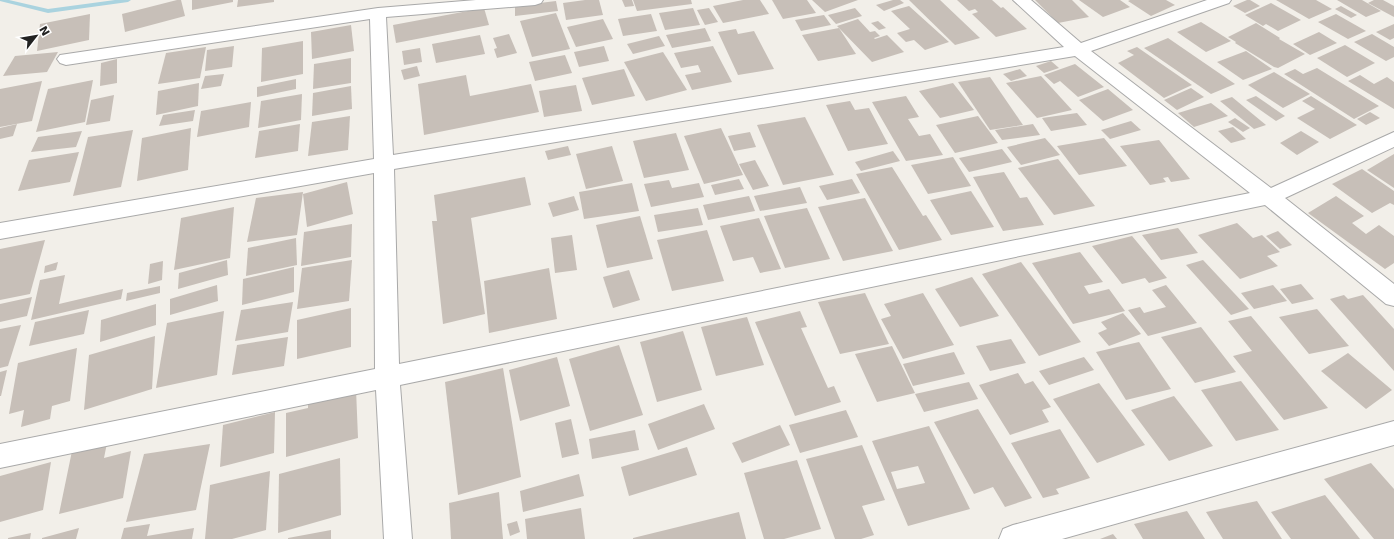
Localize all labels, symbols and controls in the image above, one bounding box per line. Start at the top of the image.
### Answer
north arrow [16,16,56,56]
text: N [36,24,52,38]

